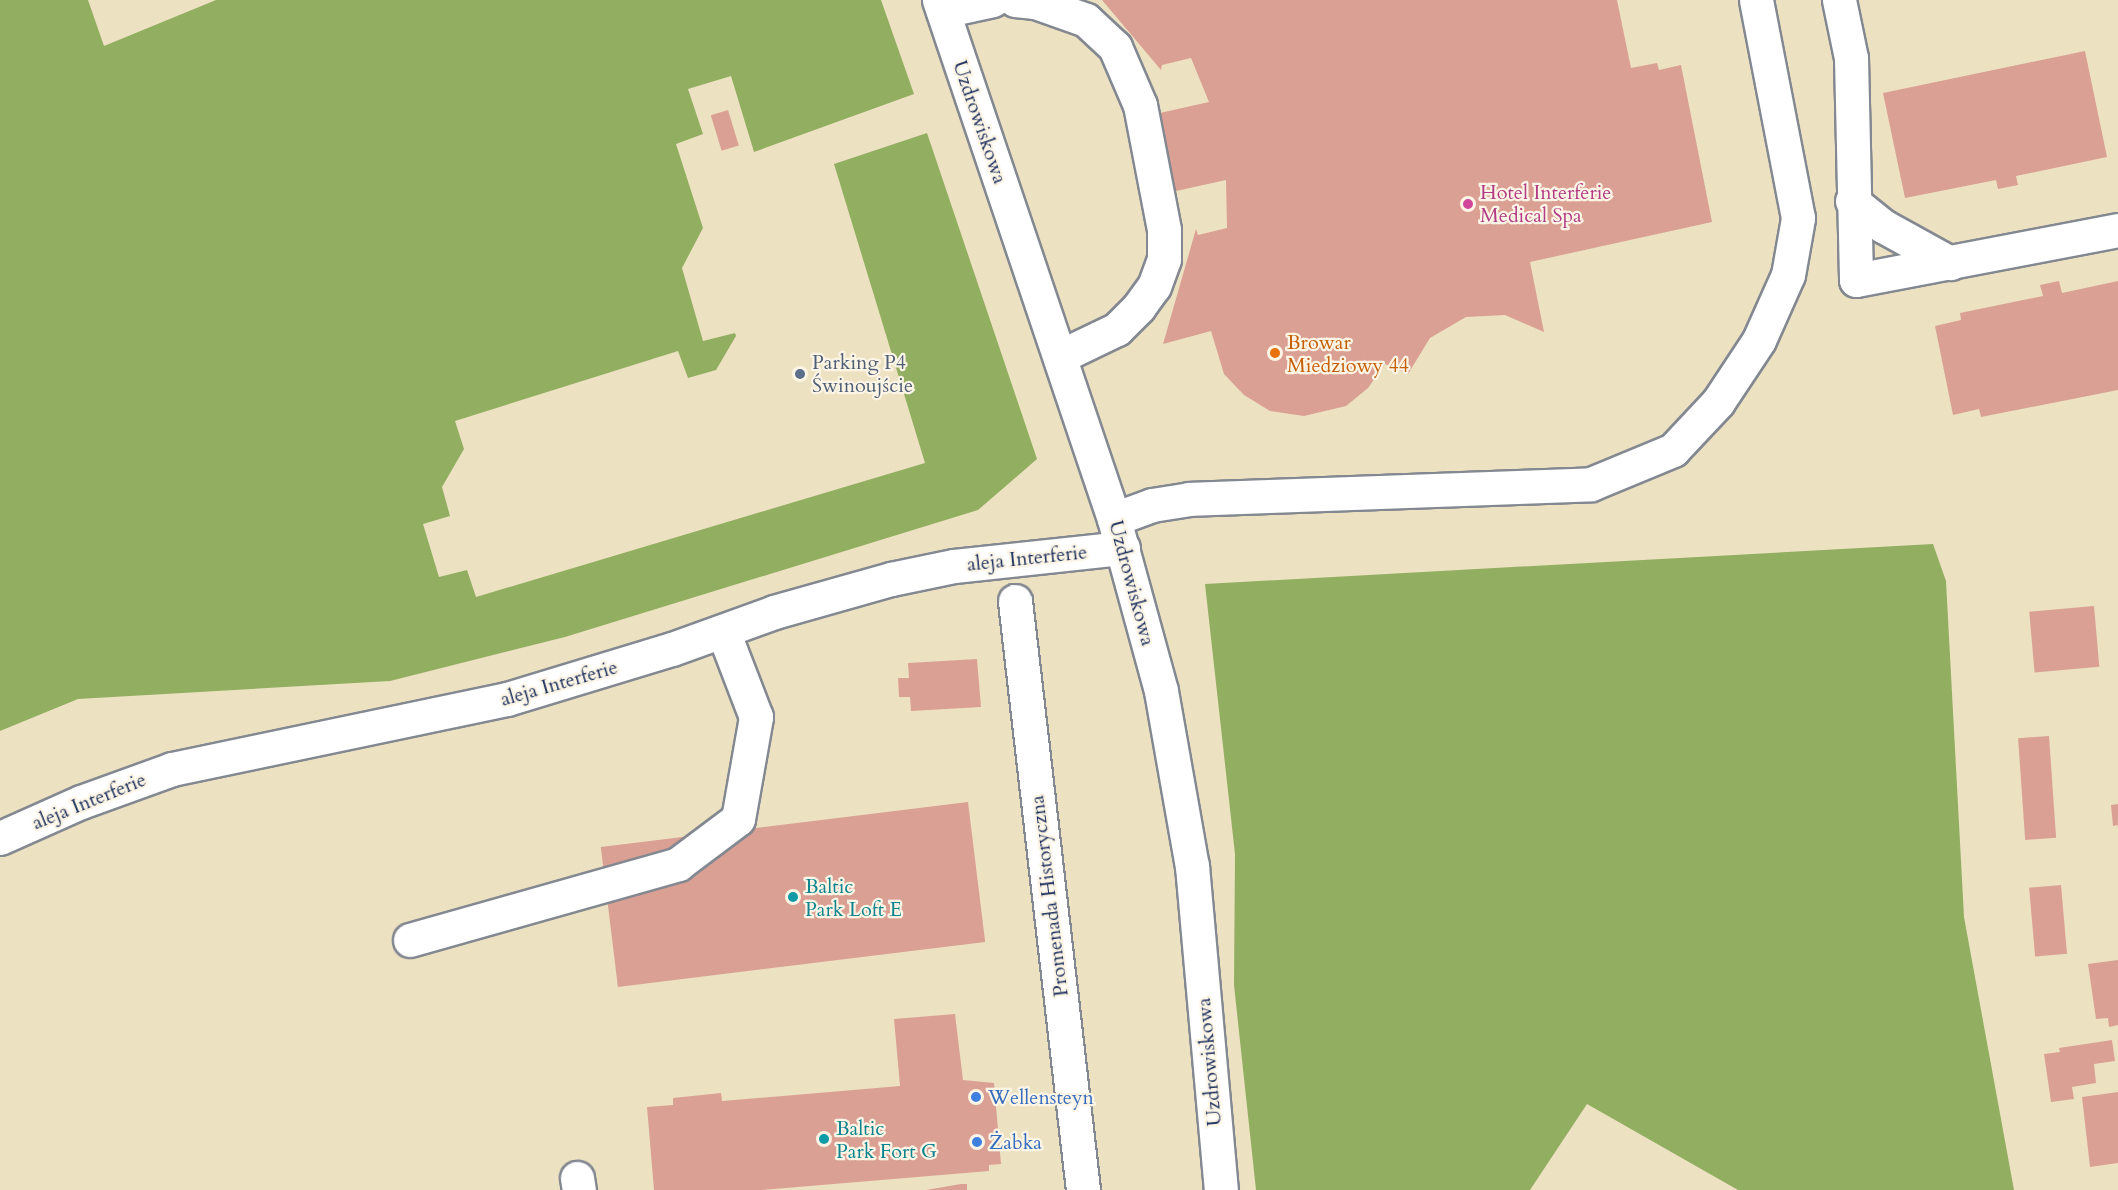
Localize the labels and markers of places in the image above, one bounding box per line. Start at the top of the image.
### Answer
place label: Hotel Interferie Medical Spa [1480,180,1611,227]
marker: Hotel Interferie Medical Spa [1461,197,1475,211]
place label: Browar Miedziowy 44 [1287,330,1409,377]
marker: Browar Miedziowy 44 [1268,346,1282,360]
place label: Parking P4 Świnoujście [812,350,913,397]
marker: Parking P4 Świnoujście [793,367,807,381]
place label: Baltic Park Loft E [805,874,902,921]
marker: Baltic Park Loft E [786,890,800,904]
place label: Wellensteyn [988,1085,1094,1109]
marker: Wellensteyn [969,1090,983,1104]
place label: Baltic Park Fort G [836,1116,937,1163]
place label: Żabka [989,1130,1042,1154]
marker: Baltic Park Fort G [817,1132,831,1146]
marker: Żabka [970,1135,984,1149]

